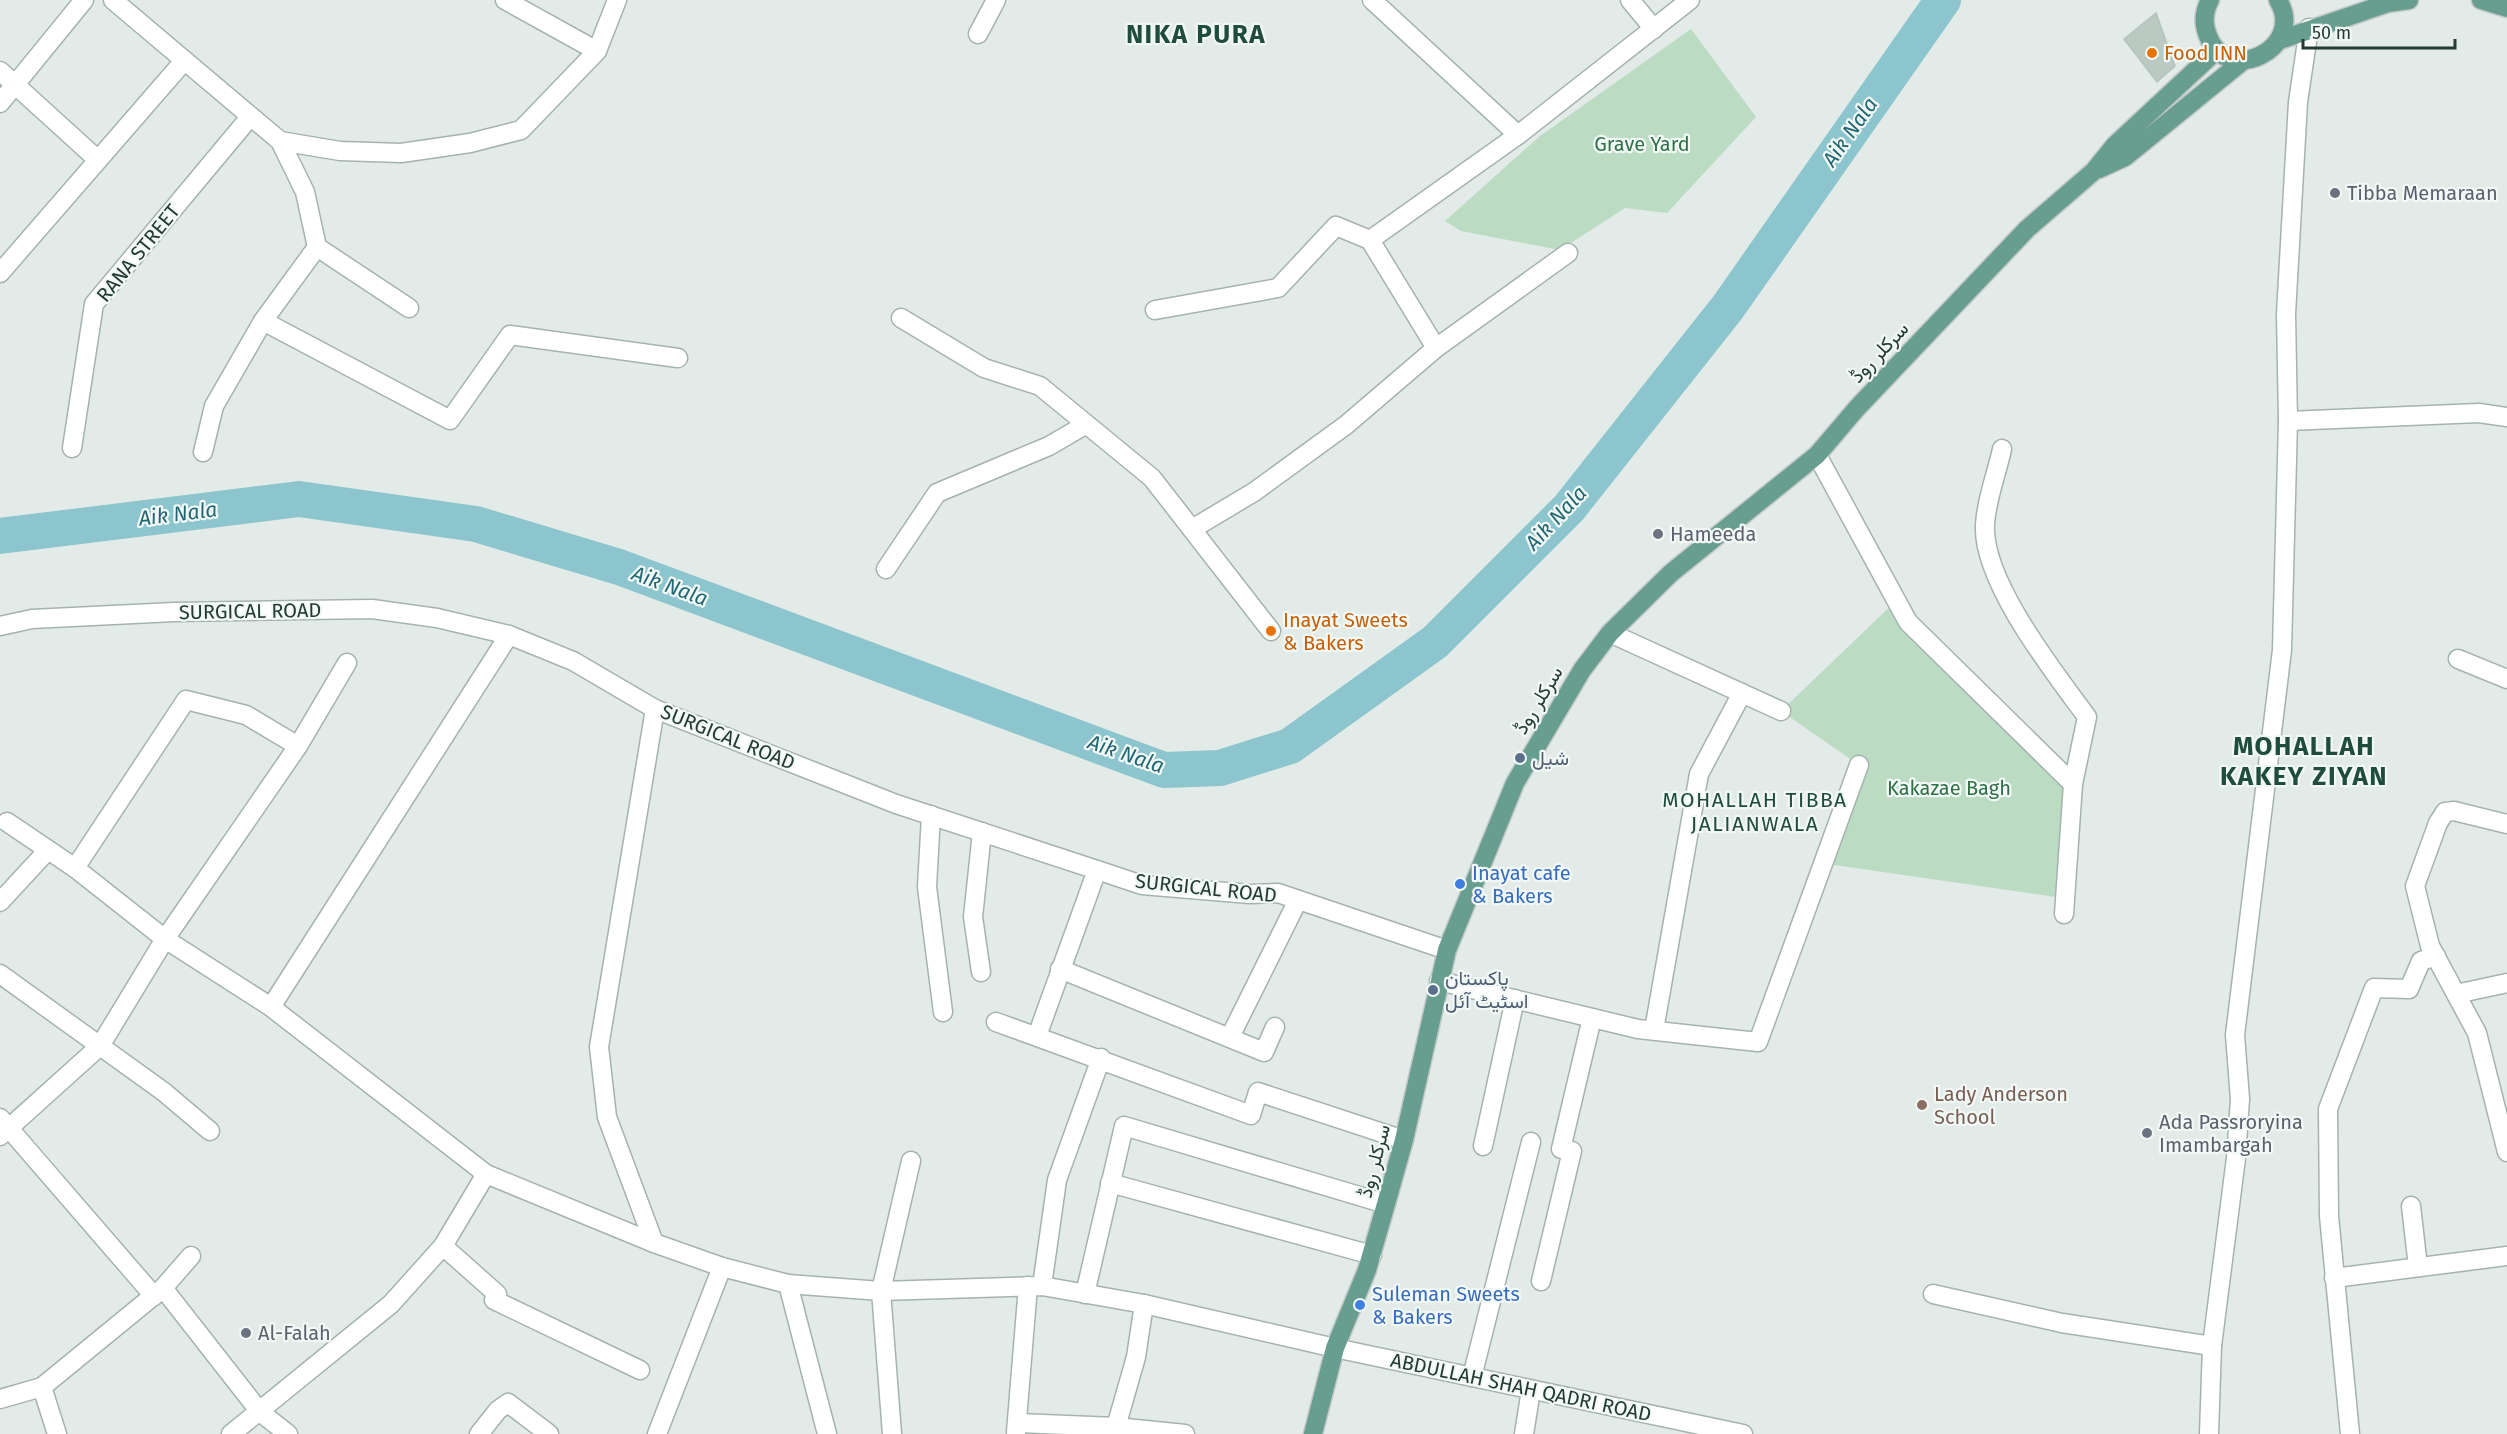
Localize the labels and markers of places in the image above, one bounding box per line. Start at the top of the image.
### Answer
place label: Food INN [2164,41,2247,65]
marker: Food INN [2145,46,2159,60]
place label: Tibba Memaraan [2347,181,2498,205]
marker: Tibba Memaraan [2328,186,2342,200]
place label: Hameeda [1670,522,1756,546]
marker: Hameeda [1651,527,1665,541]
place label: Inayat Sweets & Bakers [1283,608,1408,655]
marker: Inayat Sweets & Bakers [1264,624,1278,638]
place label: شیل [1532,746,1569,770]
marker: شیل [1513,751,1527,765]
place label: Inayat cafe & Bakers [1472,861,1571,908]
marker: Inayat cafe & Bakers [1453,877,1467,891]
place label: پاکستان اسٹیٹ آئل [1445,966,1528,1013]
marker: پاکستان اسٹیٹ آئل [1426,983,1440,997]
place label: Lady Anderson School [1934,1082,2068,1129]
marker: Lady Anderson School [1915,1098,1929,1112]
place label: Ada Passroryina Imambargah [2159,1110,2303,1157]
marker: Ada Passroryina Imambargah [2140,1126,2154,1140]
place label: Suleman Sweets & Bakers [1372,1282,1520,1329]
marker: Suleman Sweets & Bakers [1353,1298,1367,1312]
place label: Al-Falah [258,1321,331,1345]
marker: Al-Falah [239,1326,253,1340]

